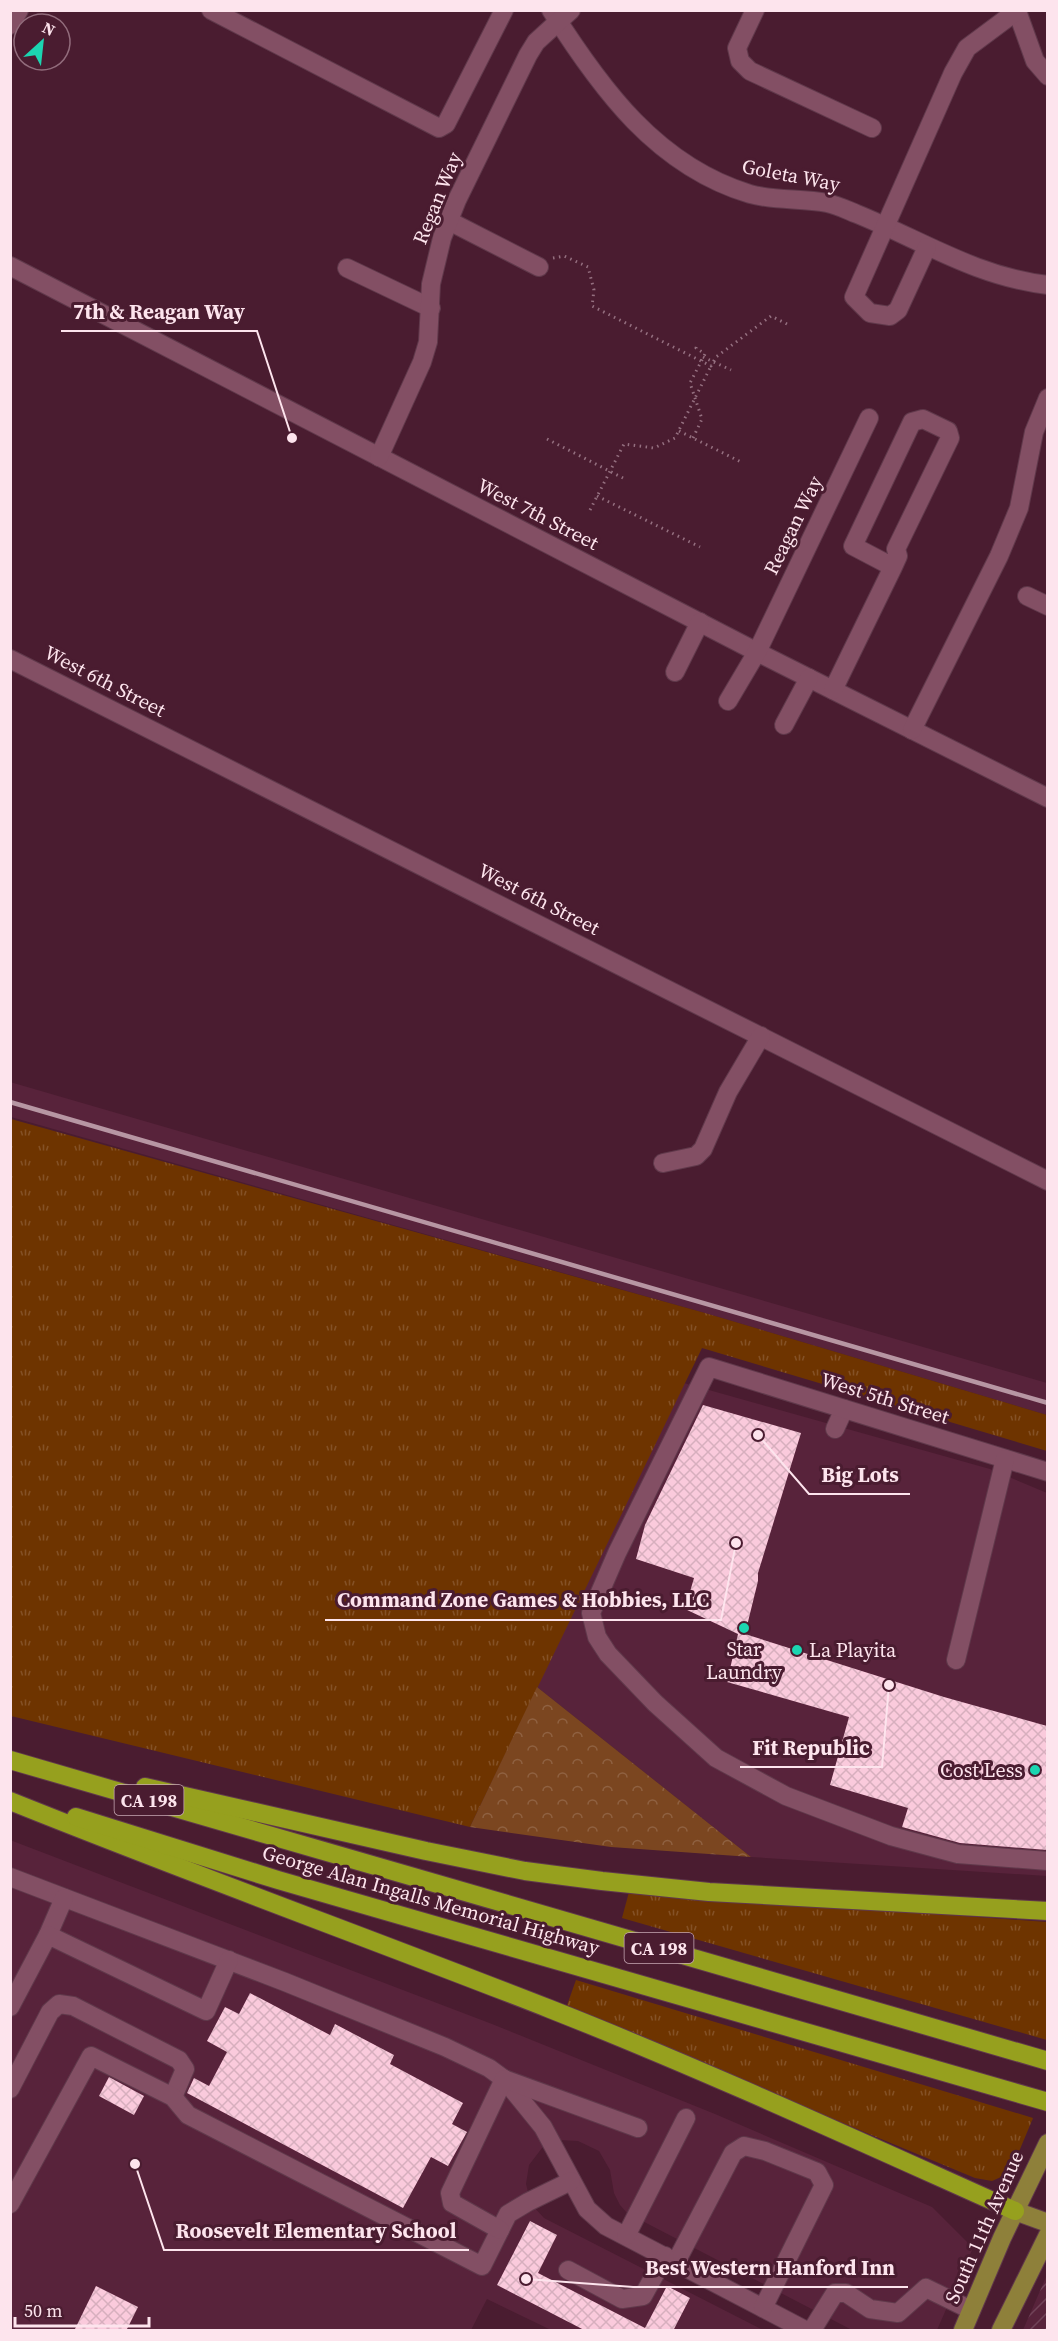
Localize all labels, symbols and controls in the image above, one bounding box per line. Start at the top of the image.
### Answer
north arrow [12,12,72,72]
text: N [39,16,59,41]
street label: Regan Way [406,147,468,248]
street label: Goleta Way [740,152,843,198]
callout: 7th & Reagan Way [61,292,257,331]
text: 7th & Reagan Way [73,297,246,326]
street label: Reagan Way [757,470,829,579]
street label: West 7th Street [473,471,604,557]
street label: West 6th Street [40,638,171,724]
street label: West 6th Street [474,856,605,942]
street label: West 5th Street [817,1365,953,1431]
callout: Big Lots [809,1455,910,1494]
text: Big Lots [821,1460,899,1489]
callout: Command Zone Games & Hobbies, LLC [325,1581,721,1620]
text: Command Zone Games & Hobbies, LLC [337,1585,709,1614]
marker: Star Laundry [737,1621,751,1635]
place label: Star Laundry [706,1635,783,1686]
place label: La Playita [809,1636,897,1664]
marker: La Playita [790,1643,804,1657]
callout: Fit Republic [740,1728,882,1767]
text: Fit Republic [752,1733,870,1762]
place label: Cost Less [940,1756,1023,1784]
marker: Cost Less [1028,1763,1042,1777]
road number: CA 198 [114,1785,184,1815]
street label: George Alan Ingalls Memorial Highway [259,1838,604,1962]
road number: CA 198 [624,1933,694,1963]
street label: South 11th Avenue [938,2146,1030,2308]
callout: Roosevelt Elementary School [164,2211,469,2250]
text: Roosevelt Elementary School [176,2216,457,2245]
callout: Best Western Hanford Inn [633,2248,908,2287]
text: Best Western Hanford Inn [645,2253,895,2282]
scale bar [15,2290,148,2328]
text: 50 m [24,2298,62,2323]

